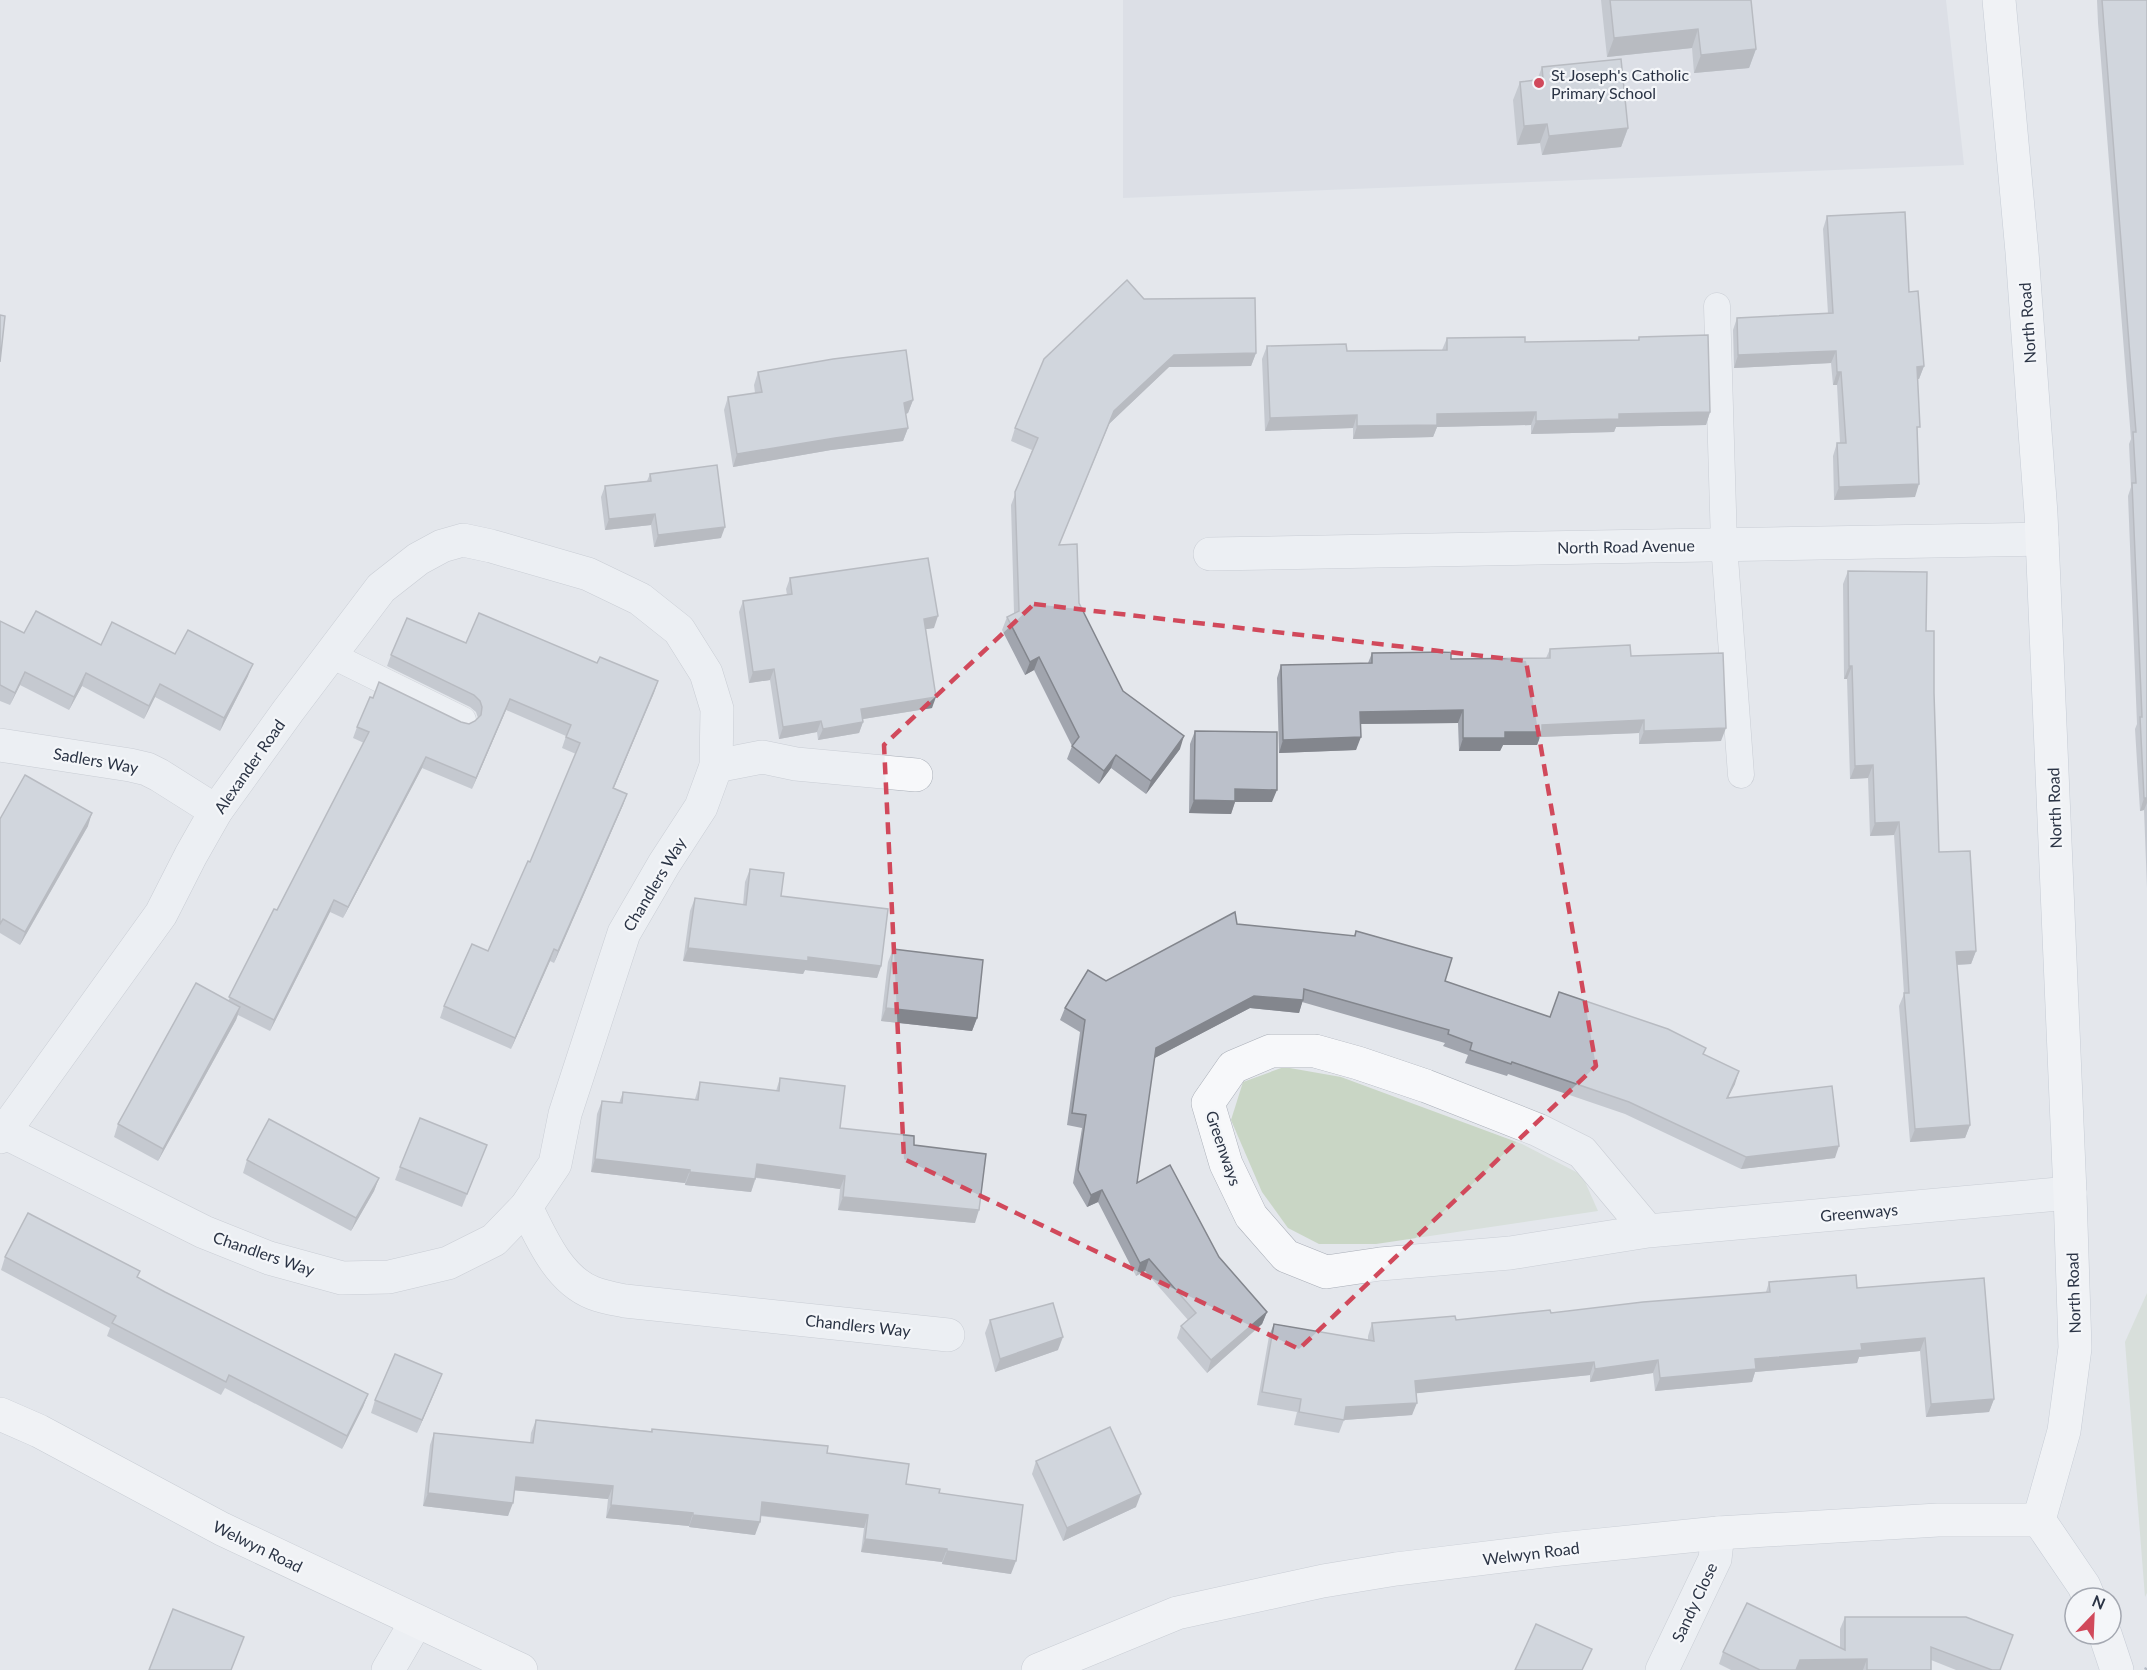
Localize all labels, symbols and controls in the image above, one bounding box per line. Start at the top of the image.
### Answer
place label: St Joseph's Catholic Primary School [1551,65,1689,102]
marker: St Joseph's Catholic Primary School [1532,76,1546,90]
street label: North Road [2015,282,2039,364]
street label: North Road Avenue [1557,535,1695,557]
street label: Alexander Road [210,715,288,817]
street label: Sadlers Way [52,743,141,777]
street label: North Road [2043,767,2065,849]
street label: Chandlers Way [619,833,690,934]
street label: Greenways [1202,1108,1246,1188]
street label: Greenways [1819,1199,1899,1225]
street label: Chandlers Way [211,1227,318,1279]
street label: North Road [2062,1252,2084,1334]
street label: Chandlers Way [804,1310,912,1340]
street label: Welwyn Road [210,1516,306,1576]
street label: Welwyn Road [1482,1538,1580,1568]
street label: Sandy Close [1667,1559,1721,1645]
north arrow [2063,1586,2123,1646]
text: N [2090,1591,2108,1613]

